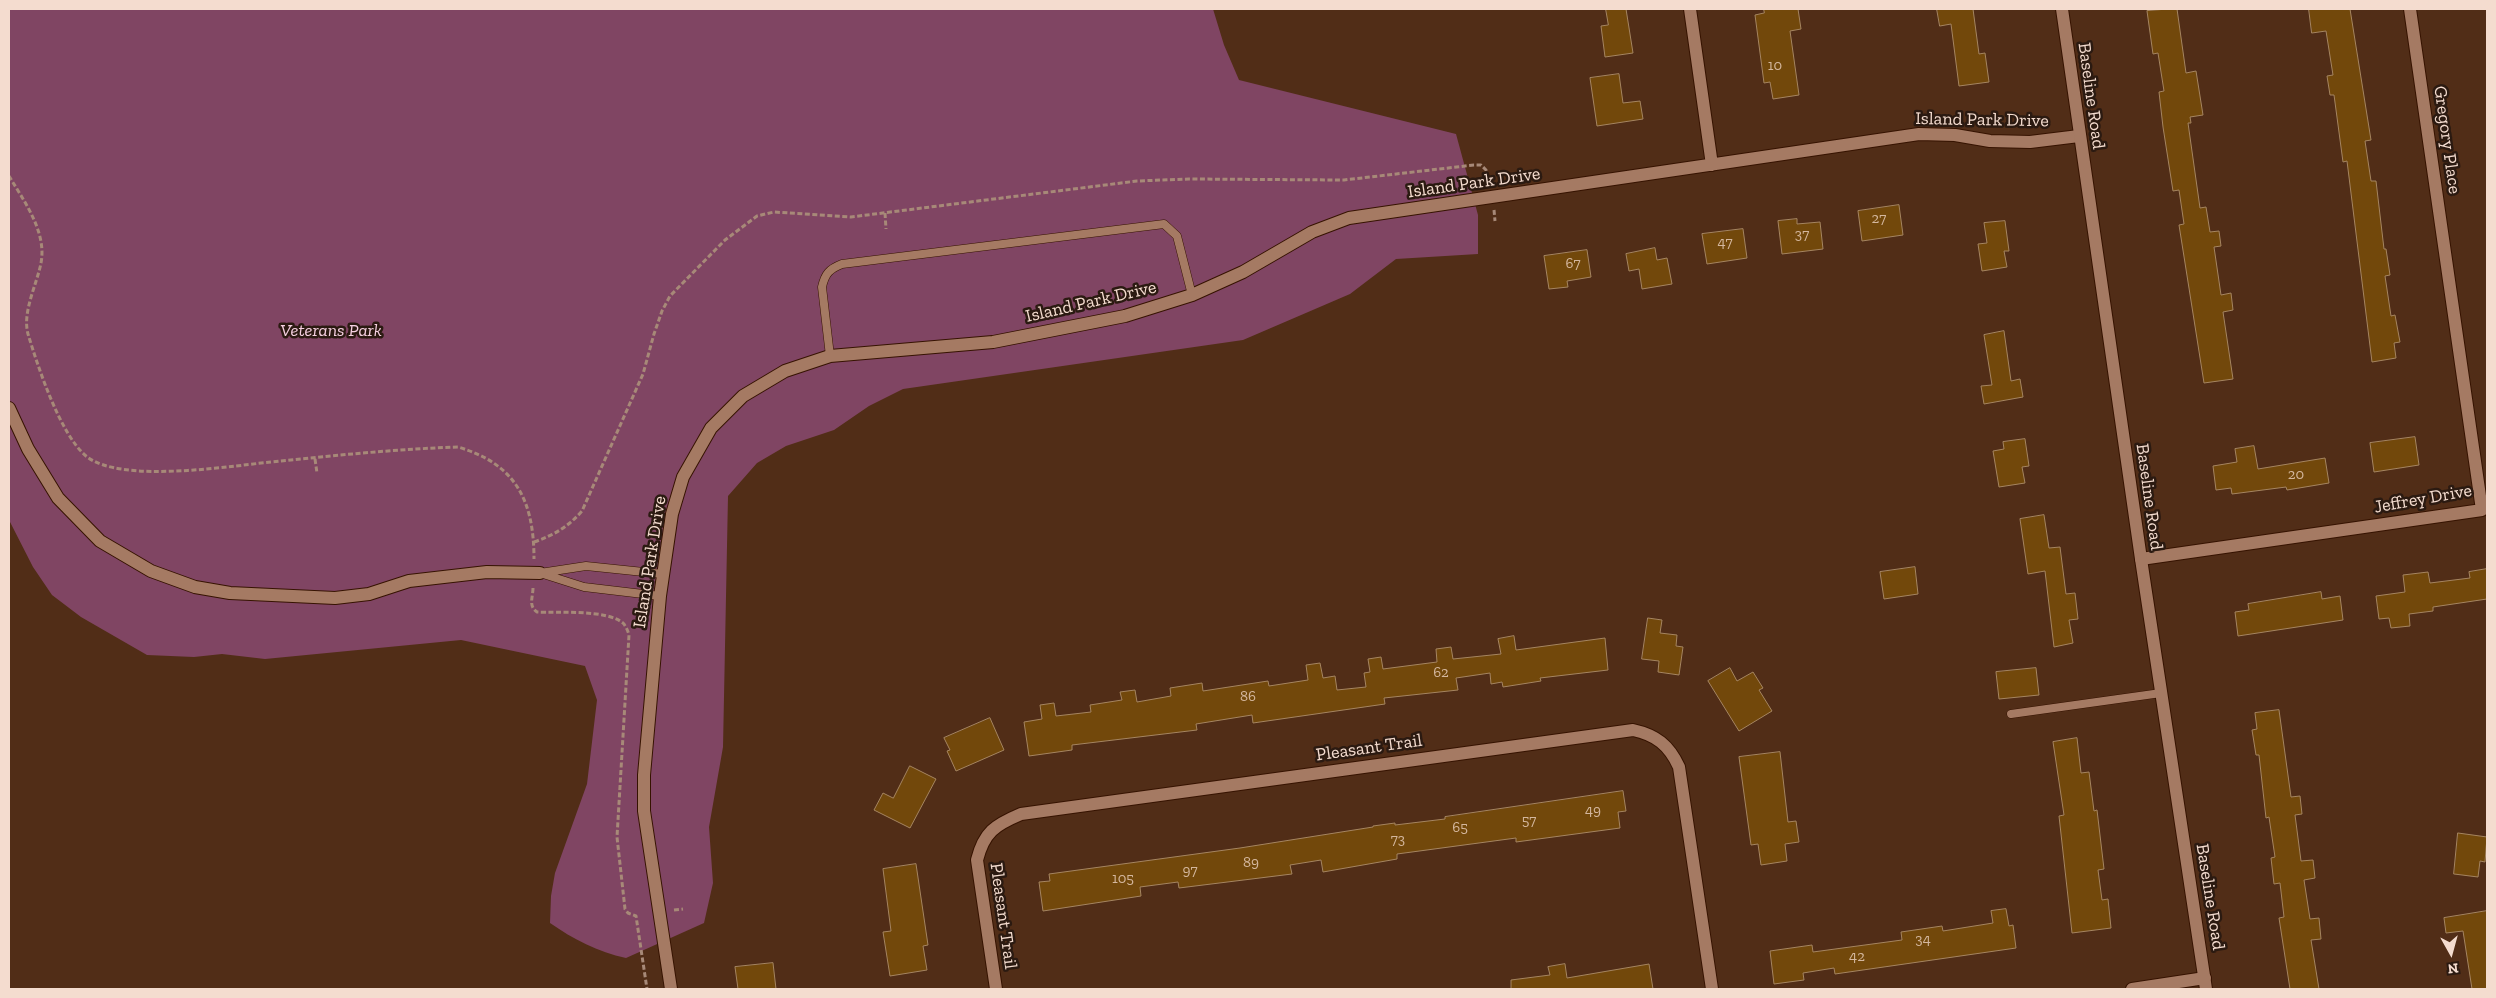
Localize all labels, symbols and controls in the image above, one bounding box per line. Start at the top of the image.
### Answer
street label: Baseline Road [2073,41,2109,151]
house number: 10 [1768,57,1782,75]
street label: Gregory Place [2429,85,2465,195]
street label: Island Park Drive [1915,108,2049,132]
street label: Island Park Drive [1406,163,1542,203]
house number: 27 [1872,210,1886,228]
house number: 37 [1795,226,1809,244]
house number: 47 [1718,234,1732,252]
house number: 67 [1565,255,1581,273]
street label: Island Park Drive [1024,276,1158,328]
park label: Veterans Park [280,320,382,342]
street label: Baseline Road [2131,442,2167,552]
house number: 20 [2288,466,2304,484]
street label: Jeffrey Drive [2373,480,2473,518]
street label: Island Park Drive [629,494,671,630]
house number: 62 [1433,664,1449,682]
house number: 86 [1240,688,1256,706]
street label: Pleasant Trail [1315,730,1423,766]
house number: 49 [1585,802,1601,820]
house number: 57 [1522,812,1536,830]
house number: 65 [1452,819,1468,837]
house number: 73 [1391,831,1405,849]
street label: Baseline Road [2191,842,2229,952]
house number: 89 [1243,854,1259,872]
street label: Pleasant Trail [985,862,1021,970]
house number: 97 [1182,862,1198,880]
house number: 105 [1112,870,1134,888]
north arrow [2426,928,2476,978]
house number: 34 [1915,931,1931,949]
house number: 42 [1849,948,1865,966]
text: N [2447,959,2459,977]

